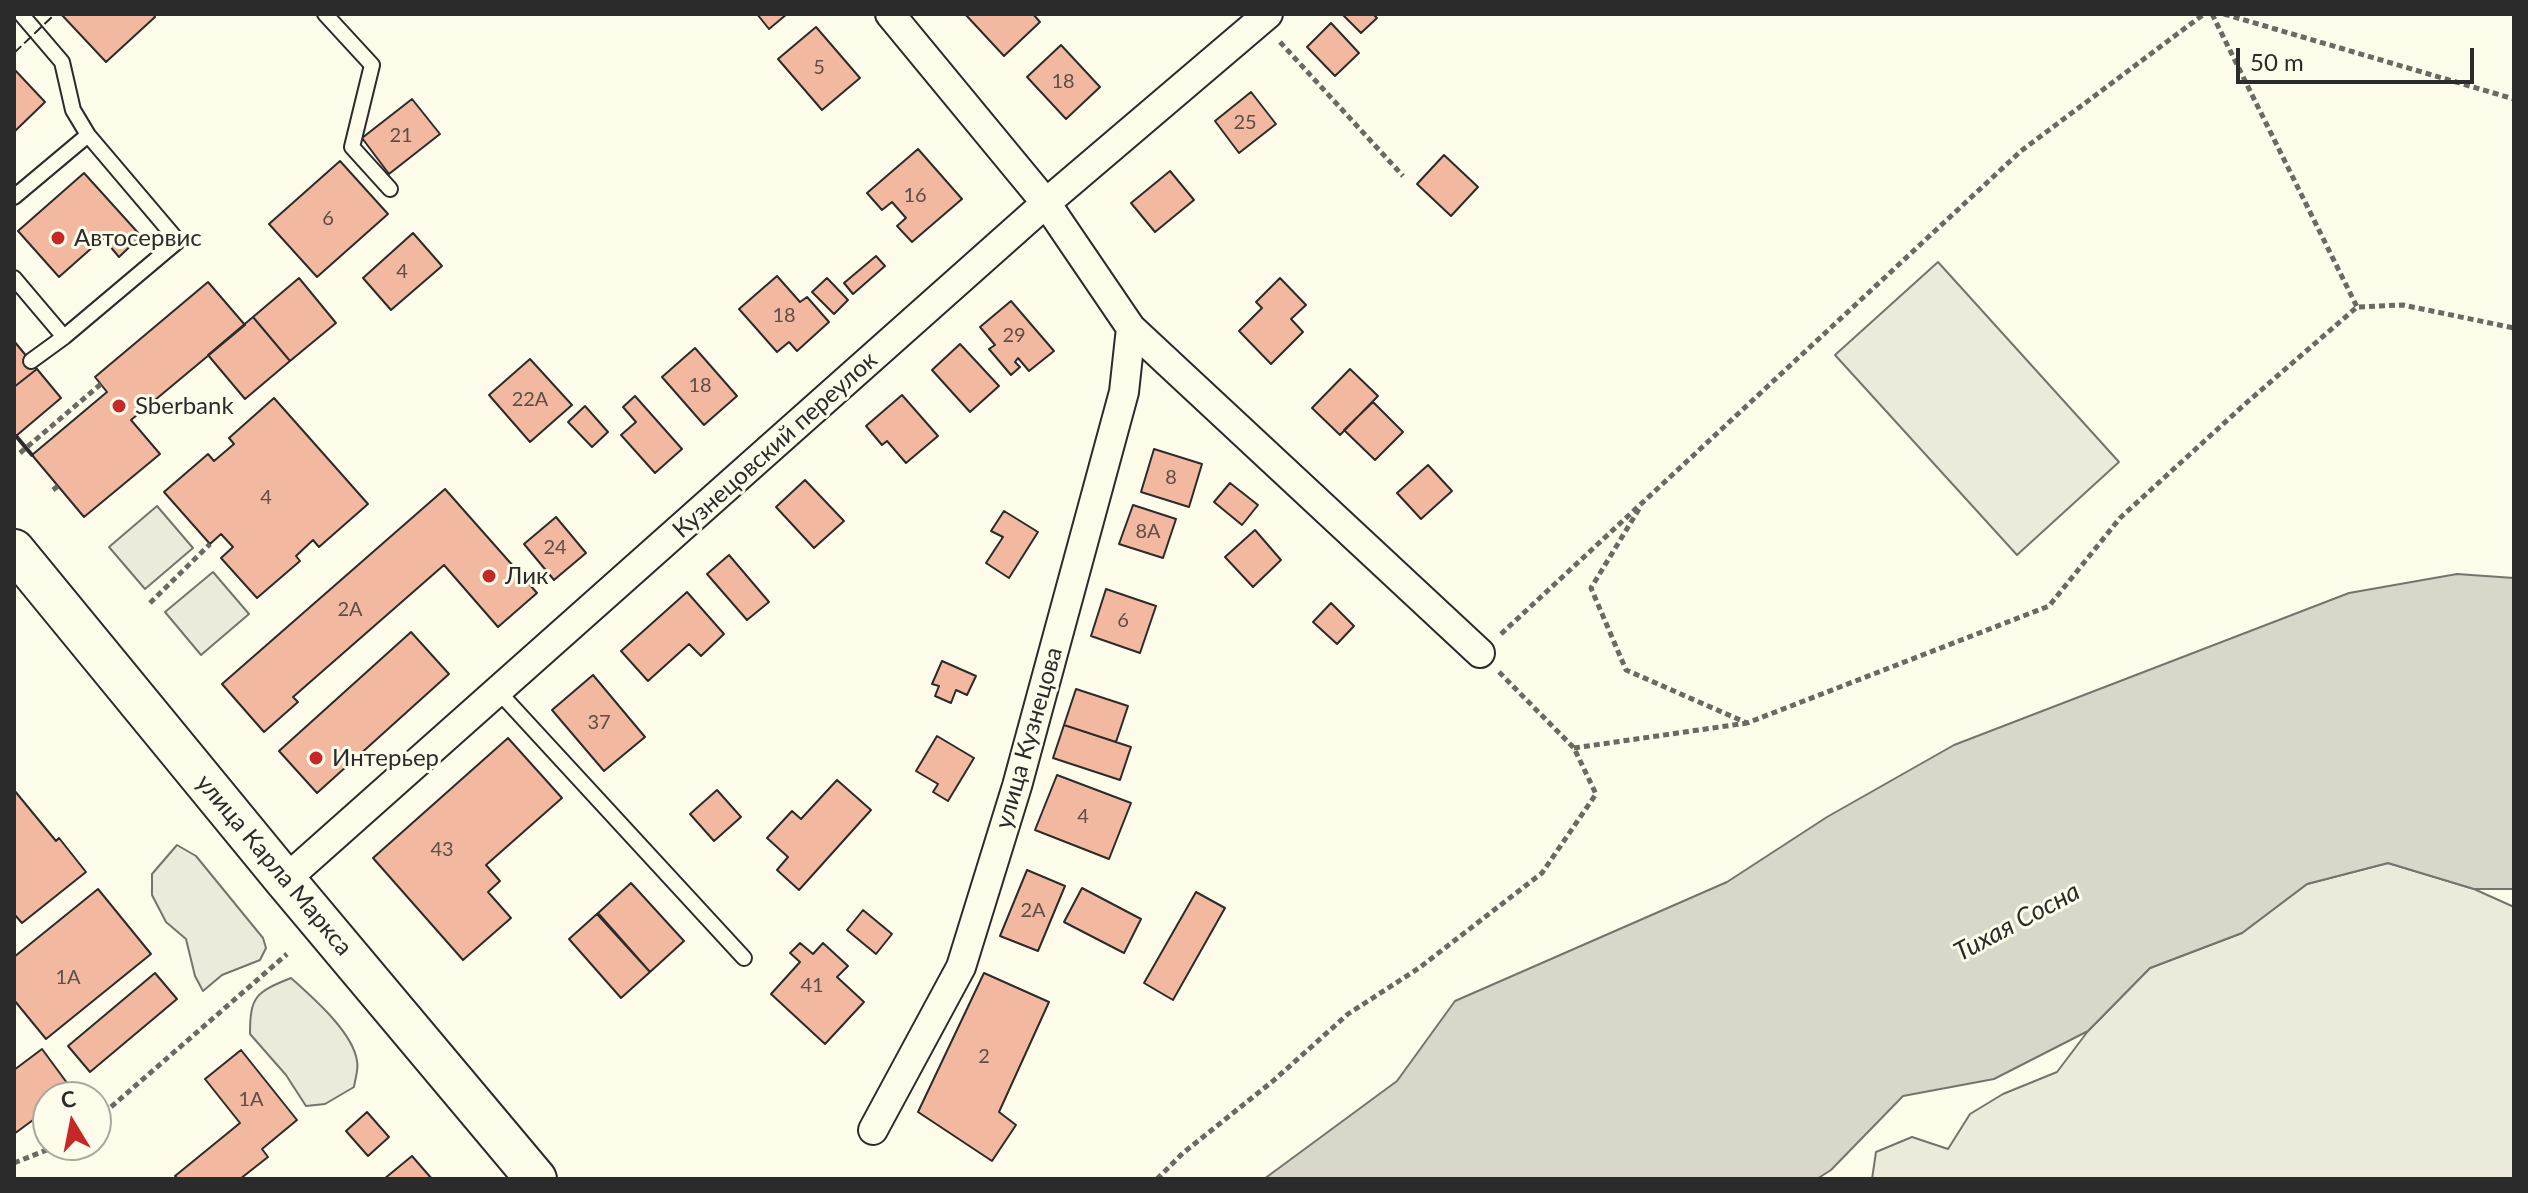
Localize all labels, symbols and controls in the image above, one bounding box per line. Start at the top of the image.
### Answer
scale bar [2240,32,2478,82]
text: 50 m [2250,47,2304,76]
house number: 5 [813,56,825,80]
house number: 18 [1051,70,1075,94]
house number: 25 [1233,111,1257,135]
house number: 21 [389,124,413,148]
house number: 16 [903,184,927,208]
house number: 6 [322,207,334,231]
place label: Автосервис [74,224,202,252]
marker: Автосервис [49,229,67,247]
house number: 4 [396,260,408,284]
house number: 18 [772,304,796,328]
house number: 29 [1002,324,1026,348]
street label: Кузнецовский переулок [667,346,883,544]
house number: 18 [688,374,712,398]
house number: 22А [512,388,548,412]
place label: Sberbank [135,392,234,420]
marker: Sberbank [110,397,128,415]
house number: 8 [1165,466,1177,490]
house number: 4 [260,486,272,510]
house number: 8А [1135,520,1161,544]
house number: 24 [543,536,567,560]
place label: Лик [505,562,548,590]
marker: Лик [480,567,498,585]
house number: 2А [337,598,363,622]
house number: 6 [1117,609,1129,633]
street label: улица Кузнецова [989,644,1069,832]
house number: 37 [587,711,611,735]
place label: Интерьер [332,744,439,772]
marker: Интерьер [307,749,325,767]
street label: улица Карла Маркса [190,769,358,961]
house number: 4 [1077,805,1089,829]
house number: 43 [430,838,454,862]
water label: Тихая Сосна [1949,876,2085,968]
house number: 2А [1020,899,1046,923]
house number: 1А [55,966,81,990]
house number: 41 [800,974,824,998]
house number: 2 [978,1045,990,1069]
north arrow [32,1081,112,1161]
text: С [59,1084,78,1113]
house number: 1А [238,1088,264,1112]

